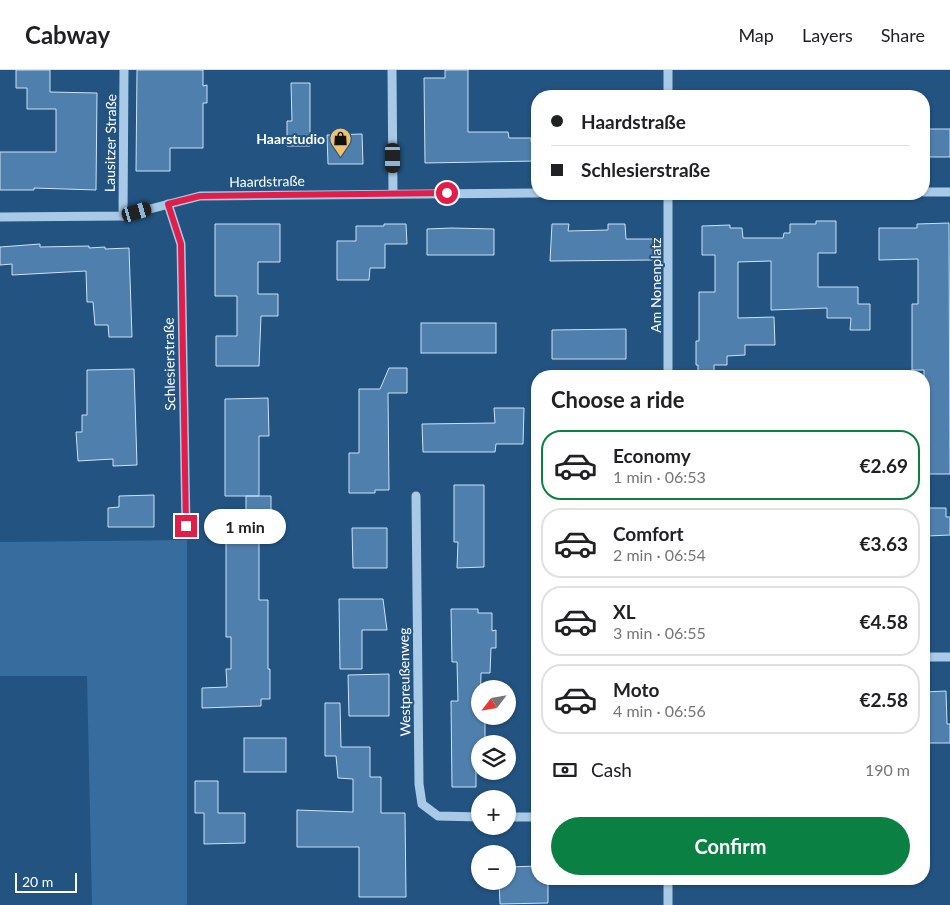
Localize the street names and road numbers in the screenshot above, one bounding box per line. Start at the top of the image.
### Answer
street label: Lausitzer Straße [101,94,119,192]
street label: Haardstraße [229,172,305,190]
street label: Am Nonenplatz [647,237,664,333]
street label: Schlesierstraße [160,317,178,411]
street label: Westpreußenweg [395,627,413,737]

